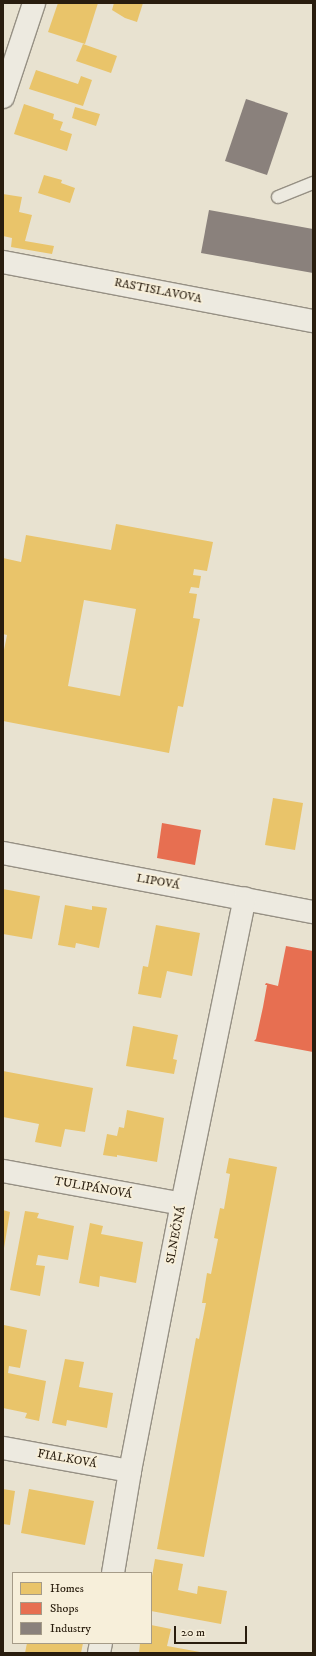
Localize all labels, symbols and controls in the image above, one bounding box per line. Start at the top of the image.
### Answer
street label: RASTISLAVOVA [113,275,203,307]
street label: LIPOVÁ [135,871,181,893]
street label: TULIPÁNOVÁ [53,1174,133,1202]
street label: SLNEČNÁ [163,1205,189,1265]
street label: FIALKOVÁ [36,1447,98,1471]
legend [12,1572,152,1644]
text: Homes [50,1581,84,1596]
text: Shops [50,1601,78,1616]
scale bar [176,1618,249,1644]
text: Industry [50,1621,91,1636]
text: 20 m [181,1625,205,1640]

